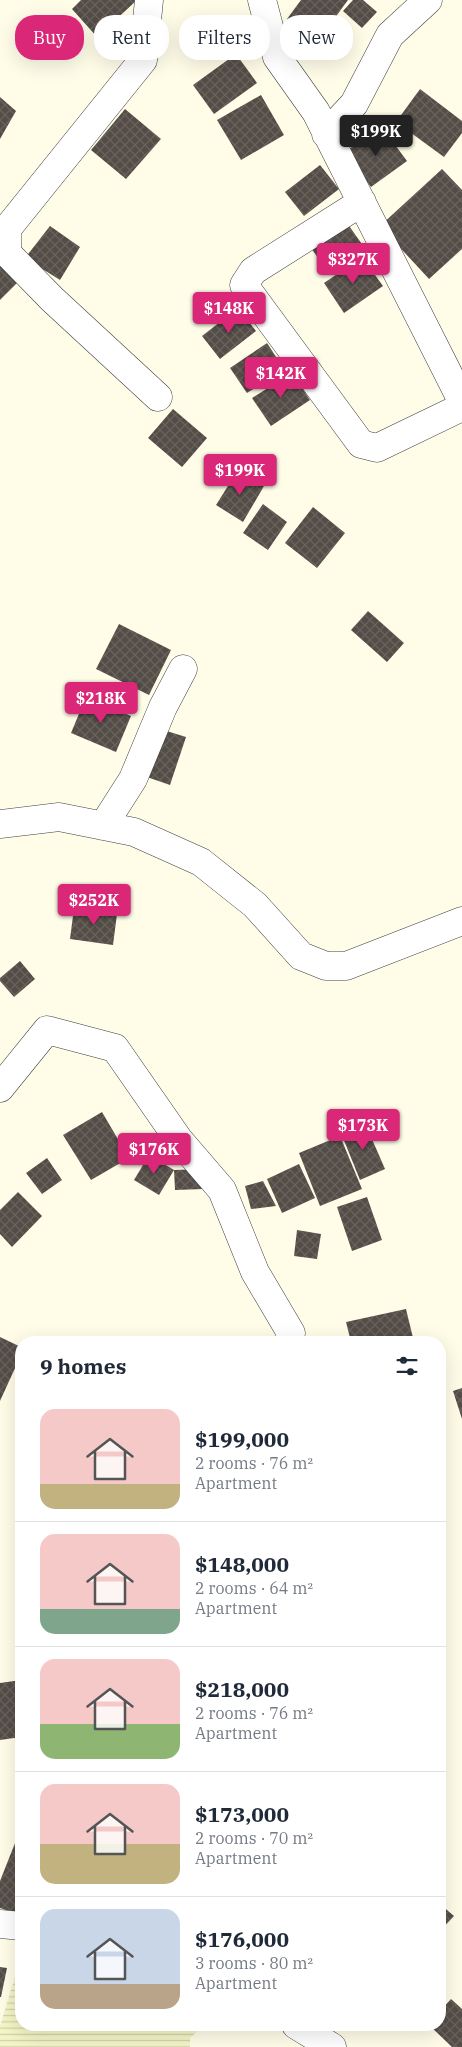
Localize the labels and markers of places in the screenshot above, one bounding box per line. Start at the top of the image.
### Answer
pin: $199K [341,114,411,157]
pin: $327K [318,242,388,285]
pin: $148K [194,292,264,334]
pin: $142K [246,356,316,399]
pin: $199K [205,454,275,496]
pin: $218K [66,682,136,724]
pin: $252K [59,884,129,926]
pin: $173K [328,1108,398,1151]
pin: $176K [119,1132,189,1175]

